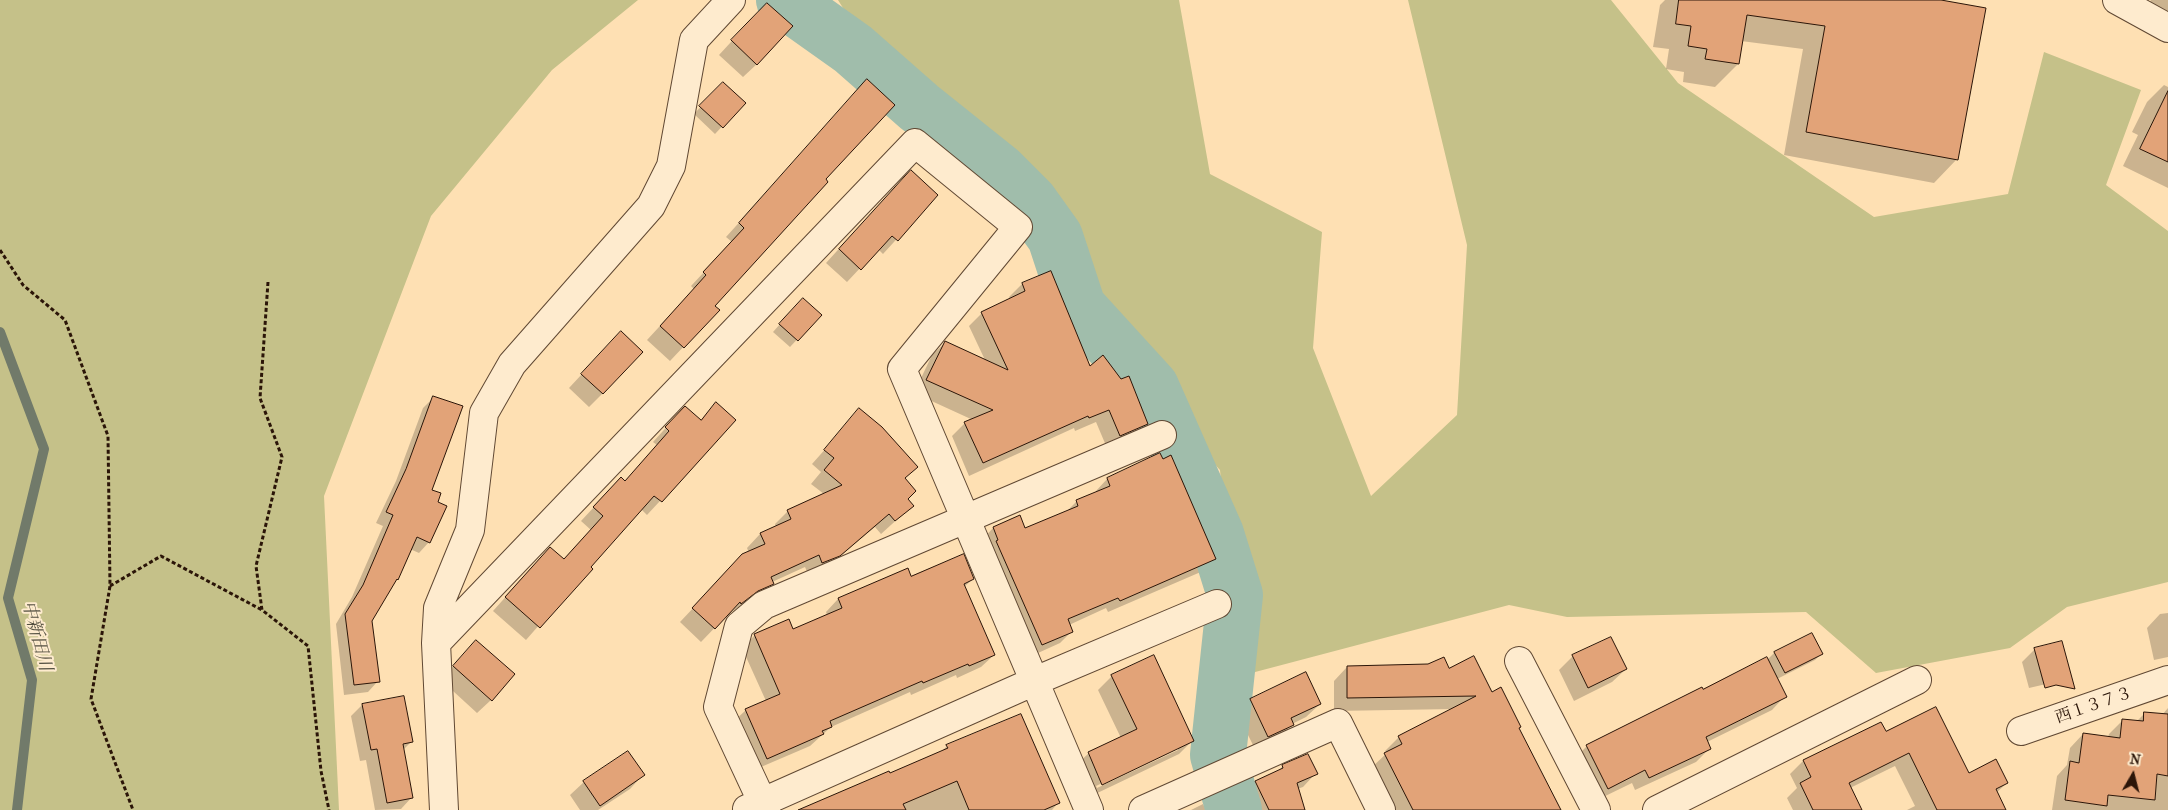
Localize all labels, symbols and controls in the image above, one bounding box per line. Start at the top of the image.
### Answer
water label: 中新田川 [16,598,56,674]
street label: 西１３７３ [2053,684,2135,728]
north arrow [2108,750,2158,800]
text: N [2129,750,2142,769]

